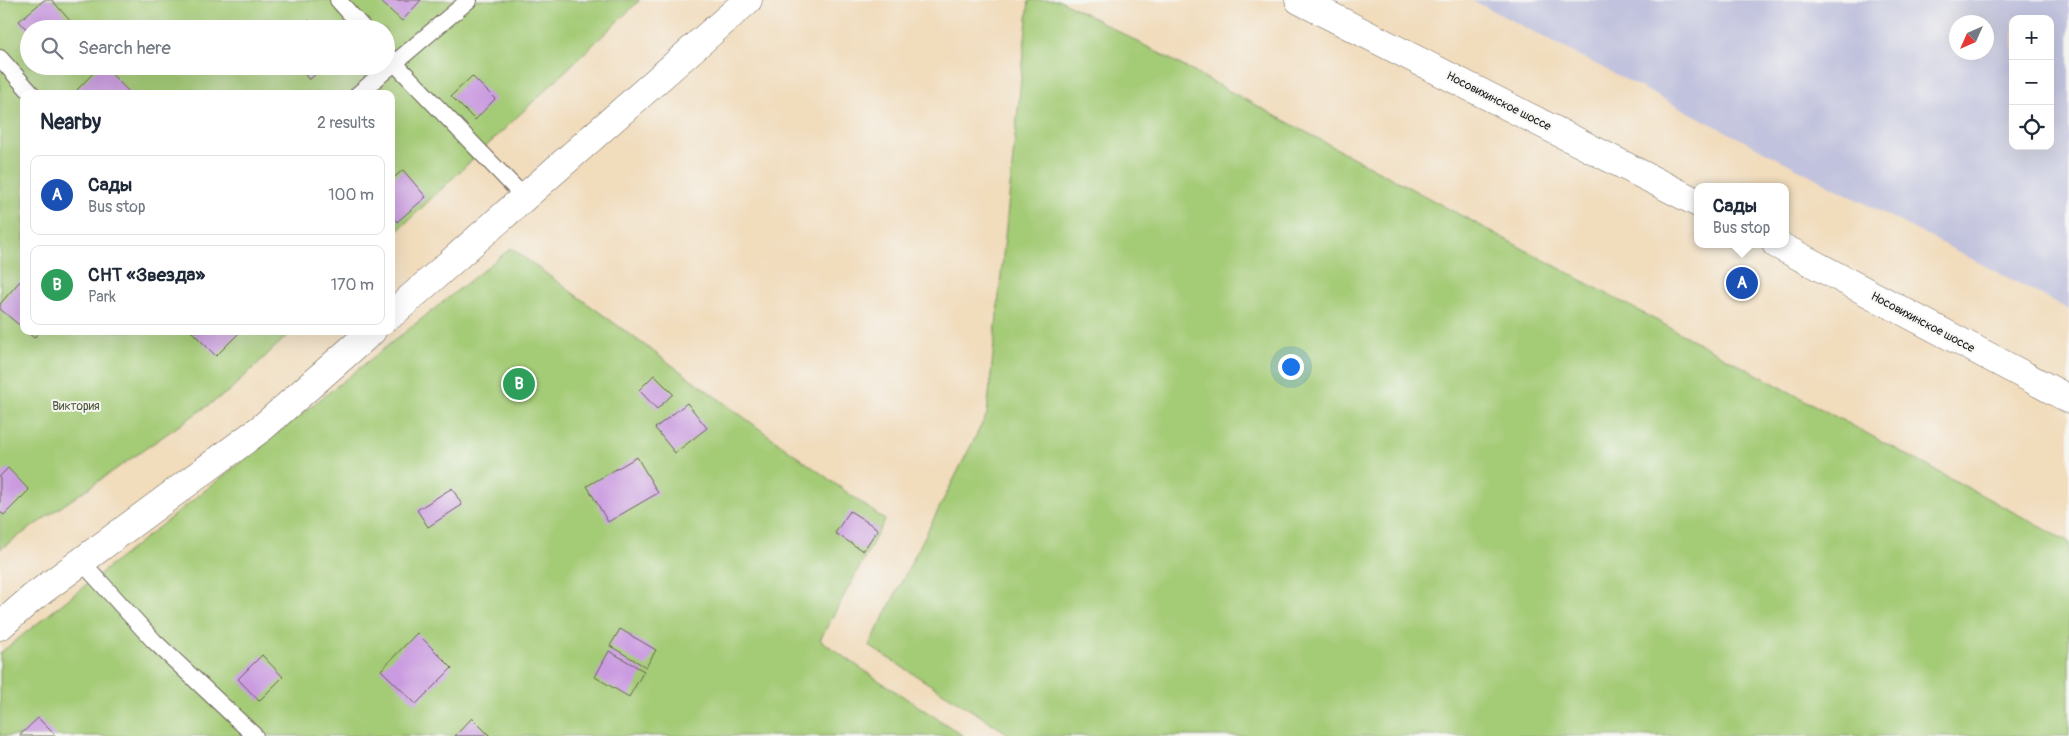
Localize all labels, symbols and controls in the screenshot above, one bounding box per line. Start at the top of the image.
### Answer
north arrow [1949,15,1994,60]
map controls [2009,15,2054,150]
button: + [2009,15,2054,60]
search box [20,20,395,75]
icon: search [38,34,66,62]
text: Search here [78,36,171,60]
button: − [2009,60,2054,105]
street label: Носовихинское шоссе [1444,69,1554,134]
button: locate [2009,105,2054,150]
text: Nearby [40,109,101,136]
text: 2 results [317,113,375,133]
text: Сады [88,173,132,197]
popup [1694,183,1789,248]
text: A [52,185,62,205]
text: 100 m [328,185,374,205]
text: Сады [1713,194,1757,218]
text: Bus stop [88,197,146,217]
text: Bus stop [1713,218,1770,238]
text: СНТ «Звезда» [88,263,205,287]
pin: A [1726,264,1758,302]
text: B [52,275,62,295]
text: 170 m [331,275,374,295]
text: Park [88,287,116,307]
street label: Носовихинское шоссе [1868,289,1977,356]
your location [1278,354,1304,380]
pin: B [503,365,535,403]
park label: Виктория [52,399,100,414]

